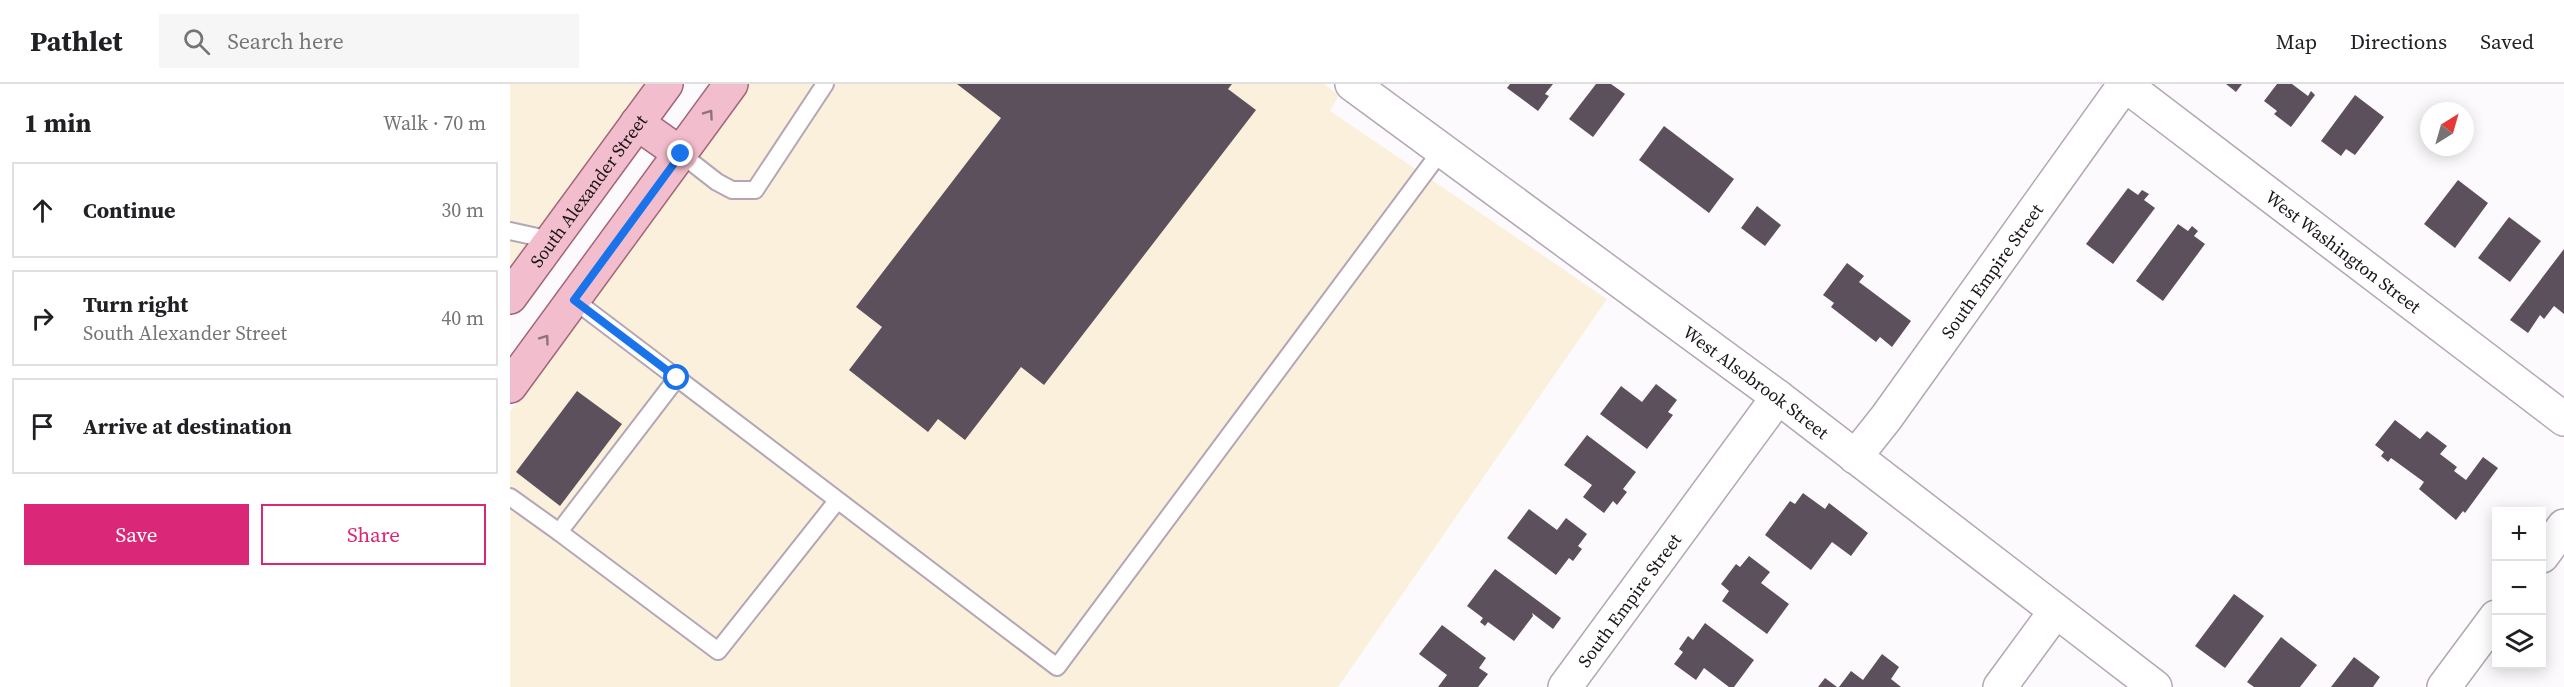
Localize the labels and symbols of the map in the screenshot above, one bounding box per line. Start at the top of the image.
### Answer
north arrow [2420,102,2474,156]
street label: South Alexander Street [524,109,652,272]
one-way arrow [702,109,713,120]
route end [667,140,693,166]
street label: West Washington Street [2261,184,2427,319]
street label: South Empire Street [1935,198,2048,343]
street label: West Alsobrook Street [1678,319,1834,444]
one-way arrow [537,334,548,345]
route start [663,364,689,390]
street label: South Empire Street [1571,528,1687,672]

